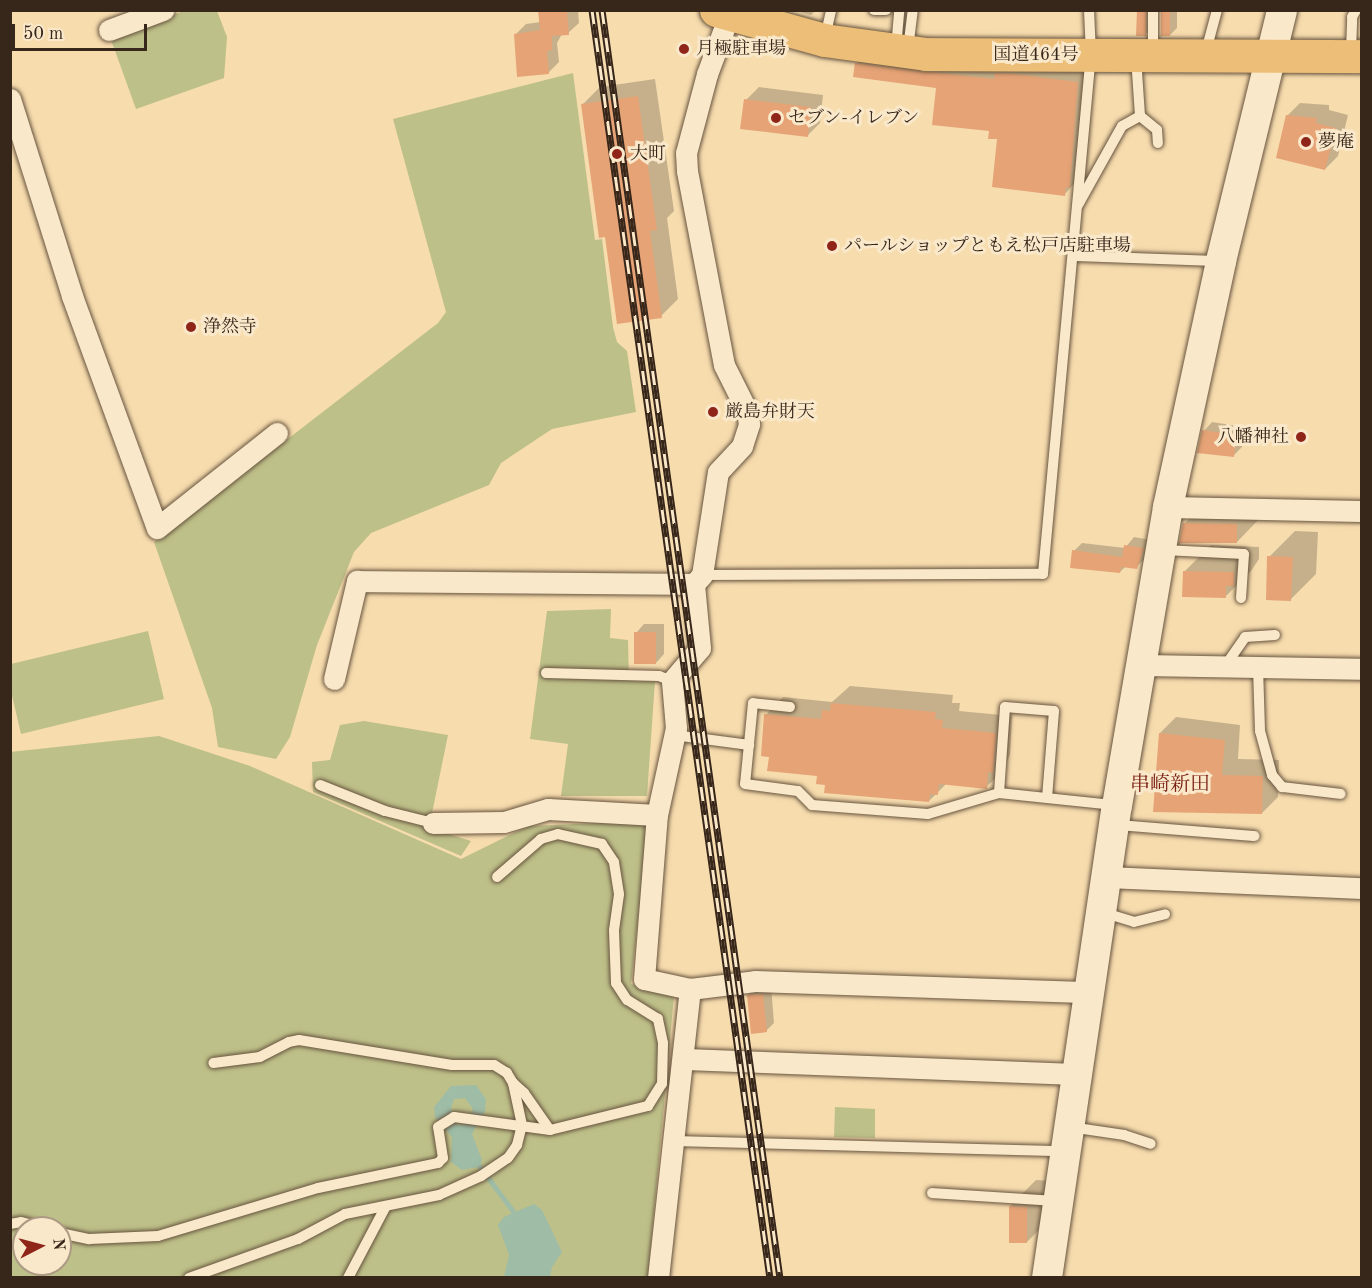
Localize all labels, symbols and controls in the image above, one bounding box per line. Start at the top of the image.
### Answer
scale bar [15,12,150,50]
text: 50 m [23,25,63,43]
place label: 月極駐車場 [696,38,786,60]
marker: 月極駐車場 [677,42,691,56]
street label: 国道464号 [993,44,1079,66]
place label: セブン-イレブン [788,107,921,129]
marker: セブン-イレブン [769,111,783,125]
place label: 夢庵 [1318,131,1354,153]
marker: 夢庵 [1299,135,1313,149]
place label: 大町 [630,143,666,165]
marker: 大町 [608,145,626,163]
place label: パールショップともえ松戸店駐車場 [844,235,1132,257]
marker: パールショップともえ松戸店駐車場 [825,239,839,253]
place label: 浄然寺 [203,316,257,338]
marker: 浄然寺 [184,320,198,334]
place label: 厳島弁財天 [725,401,815,423]
marker: 厳島弁財天 [706,405,720,419]
place label: 八幡神社 [1217,426,1289,448]
marker: 八幡神社 [1294,430,1308,444]
district label: 串崎新田 [1130,773,1210,797]
north arrow [12,1216,72,1276]
text: N [49,1237,67,1251]

